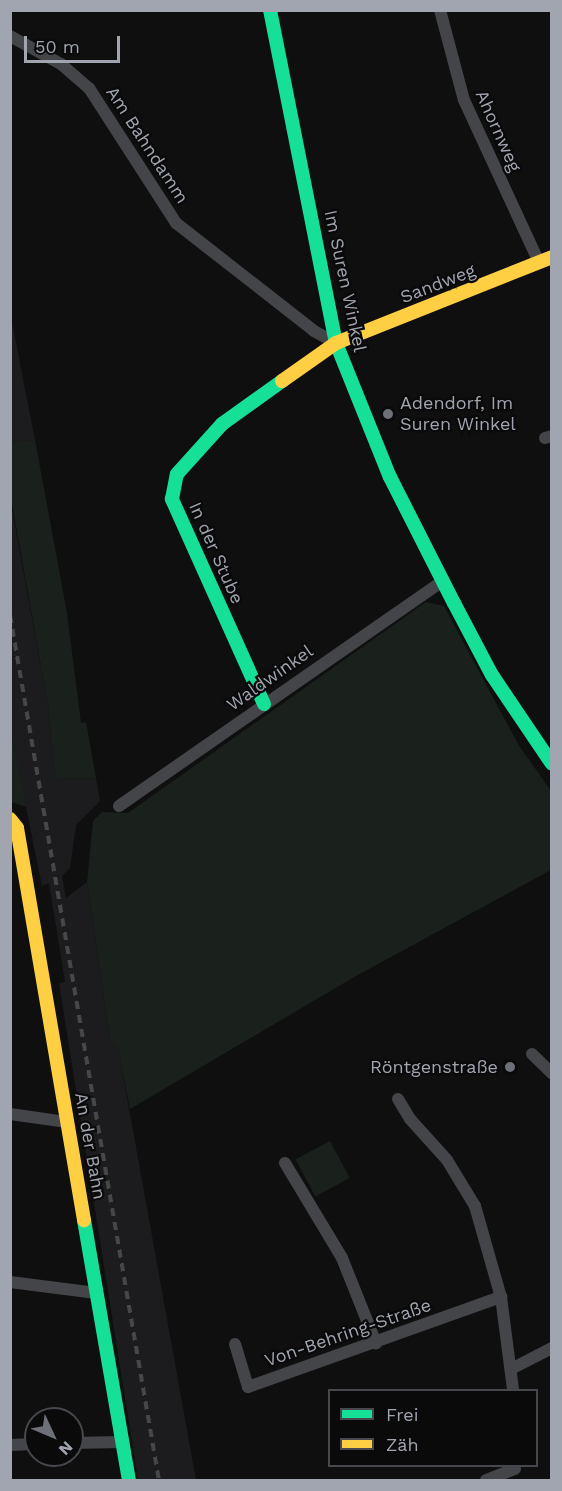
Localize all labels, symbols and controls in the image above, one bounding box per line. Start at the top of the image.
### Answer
scale bar [27,24,123,62]
text: 50 m [35,36,80,57]
street label: Am Bahndamm [101,82,193,208]
street label: Ahornweg [470,87,526,175]
street label: Im Suren Winkel [319,208,371,354]
street label: Sandweg [397,260,479,308]
place label: Adendorf, Im Suren Winkel [400,393,516,436]
marker: Adendorf, Im Suren Winkel [381,407,395,421]
street label: In der Stube [184,499,248,607]
street label: Waldwinkel [223,640,317,716]
place label: Röntgenstraße [370,1056,498,1078]
marker: Röntgenstraße [503,1060,517,1074]
street label: An der Bahn [70,1091,110,1201]
street label: Von-Behring-Straße [262,1294,434,1372]
legend [328,1389,538,1467]
text: Frei [386,1404,418,1425]
north arrow [24,1407,84,1467]
text: Zäh [386,1434,419,1455]
text: N [55,1438,77,1459]

